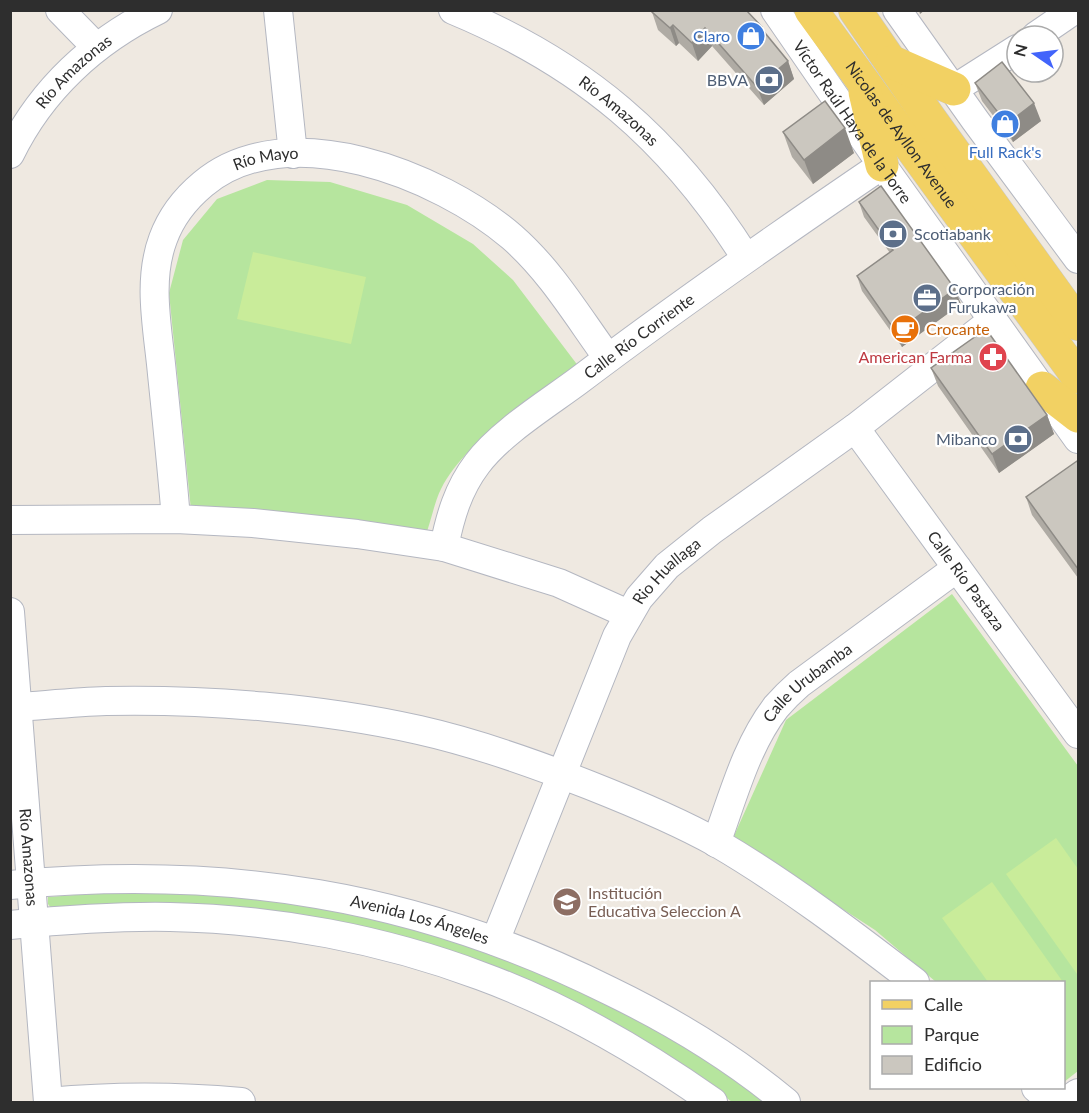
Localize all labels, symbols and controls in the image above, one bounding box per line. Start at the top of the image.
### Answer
shop icon: Claro [735,20,767,52]
north arrow [1005,24,1065,84]
place label: Claro [693,26,730,45]
street label: Río Amazonas [31,30,115,112]
street label: Víctor Raúl Haya de la Torre [790,36,916,207]
text: N [1009,42,1031,59]
street label: Nicolas de Ayllon Avenue [842,57,962,211]
bank icon: BBVA [753,64,785,96]
place label: BBVA [707,70,748,89]
street label: Río Amazonas [576,71,663,149]
shop icon: Full Rack's [989,108,1021,140]
place label: Full Rack's [969,142,1041,161]
street label: Río Mayo [230,143,299,173]
bank icon: Scotiabank [877,218,909,250]
place label: Scotiabank [914,224,992,243]
place label: Corporación Furukawa [948,279,1035,316]
office icon: Corporación Furukawa [911,282,943,314]
street label: Calle Río Corriente [580,289,697,382]
cafe icon: Crocante [889,313,921,345]
place label: Crocante [926,319,990,338]
pharmacy icon: American Farma [977,341,1009,373]
place label: American Farma [859,347,972,366]
bank icon: Mibanco [1002,423,1034,455]
place label: Mibanco [936,429,997,448]
street label: Calle Río Pastaza [924,527,1009,634]
street label: Rio Huallaga [628,533,704,607]
street label: Calle Urubamba [758,639,855,725]
street label: Río Amazonas [16,807,43,907]
place label: Institución Educativa Seleccion A [588,883,741,920]
school or university icon: Institución Educativa Seleccion A [551,886,583,918]
street label: Avenida Los Ángeles [349,890,492,947]
legend [870,981,1065,1089]
text: Calle [924,993,963,1015]
text: Parque [924,1023,979,1045]
text: Edificio [924,1053,982,1075]

